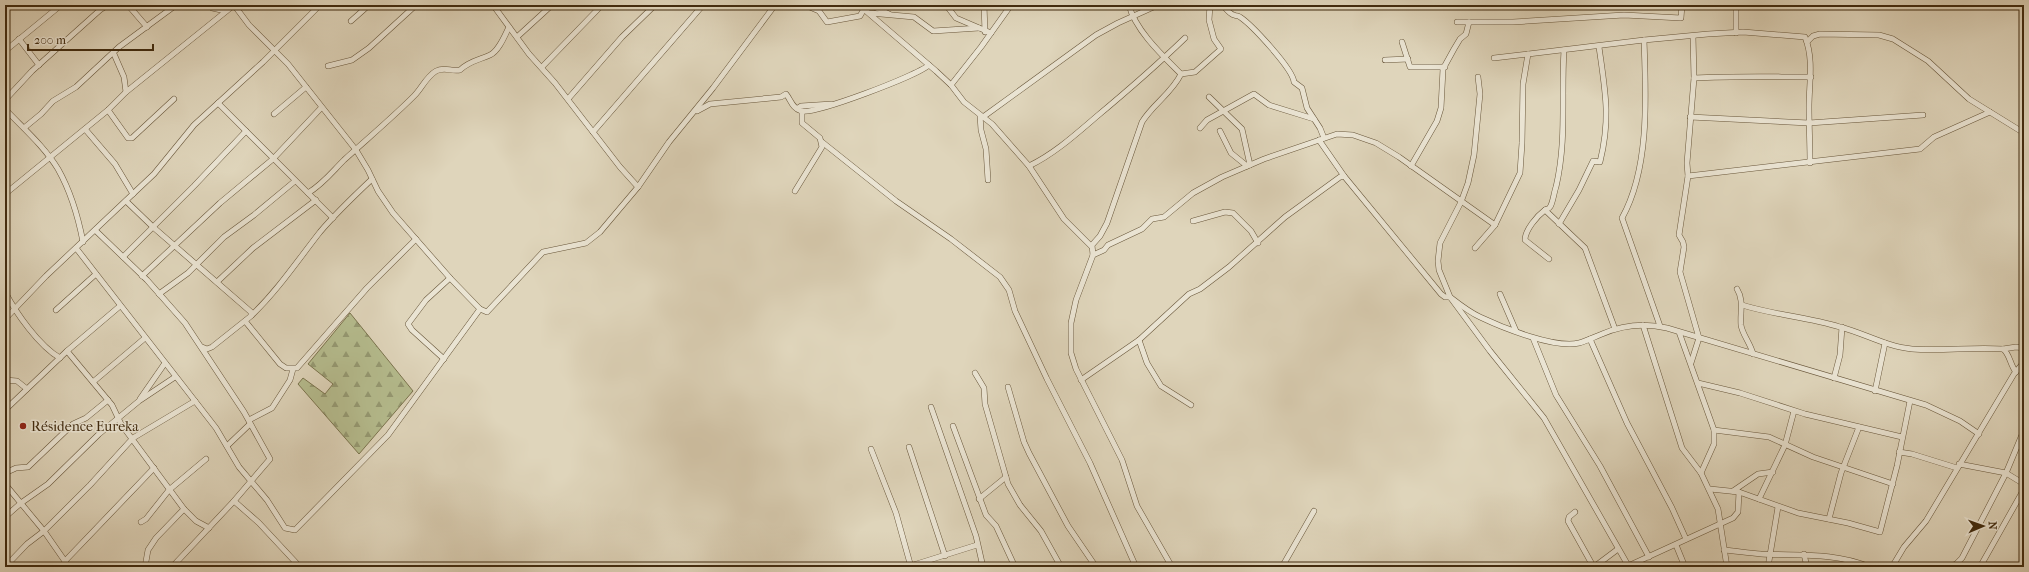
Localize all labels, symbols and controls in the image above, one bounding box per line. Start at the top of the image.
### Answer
scale bar [28,26,153,52]
text: 200 m [34,33,66,47]
place label: Résidence Eureka [31,418,139,435]
marker: Résidence Eureka [18,421,28,431]
north arrow [1963,506,2003,546]
text: N [1986,521,1999,531]

